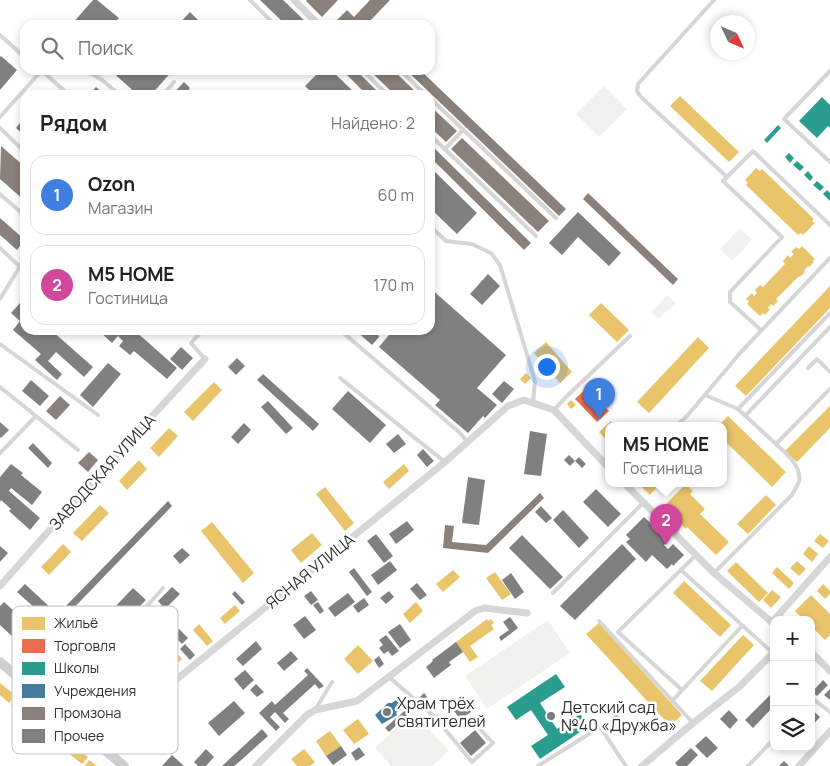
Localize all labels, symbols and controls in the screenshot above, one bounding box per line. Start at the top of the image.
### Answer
north arrow [710,15,755,60]
search box [20,20,435,75]
icon: search [38,34,66,62]
text: Поиск [78,35,133,61]
text: Рядом [40,109,107,137]
text: Найдено: 2 [331,112,415,134]
text: Ozon [88,171,135,197]
text: 1 [53,184,61,206]
text: 60 m [378,184,414,206]
text: Магазин [88,197,153,219]
text: M5 HOME [88,261,175,287]
text: 2 [52,274,62,296]
text: 170 m [373,274,414,296]
text: Гостиница [88,287,168,309]
your location [534,354,560,380]
pin: 1 [583,378,615,419]
street label: ЗАВОДСКАЯ УЛИЦА [44,409,160,535]
popup [605,422,727,487]
text: M5 HOME [623,431,709,457]
text: Гостиница [623,457,703,479]
pin: 2 [650,504,682,545]
street label: ЯСНАЯ УЛИЦА [261,528,359,614]
legend [12,606,178,754]
text: Жильё [54,613,98,632]
map controls [770,616,815,751]
button: + [770,616,815,661]
text: Торговля [54,636,116,655]
text: Школы [54,658,99,677]
button: − [770,661,815,706]
text: Учреждения [54,681,136,700]
place label: Храм трёх святителей [397,692,486,732]
place label: Детский сад №40 «Дружба» [561,696,677,736]
text: Промзона [54,703,121,722]
marker: Храм трёх святителей [381,706,393,718]
button: layers [770,706,815,751]
marker: Детский сад №40 «Дружба» [545,710,557,722]
text: Прочее [54,726,104,745]

